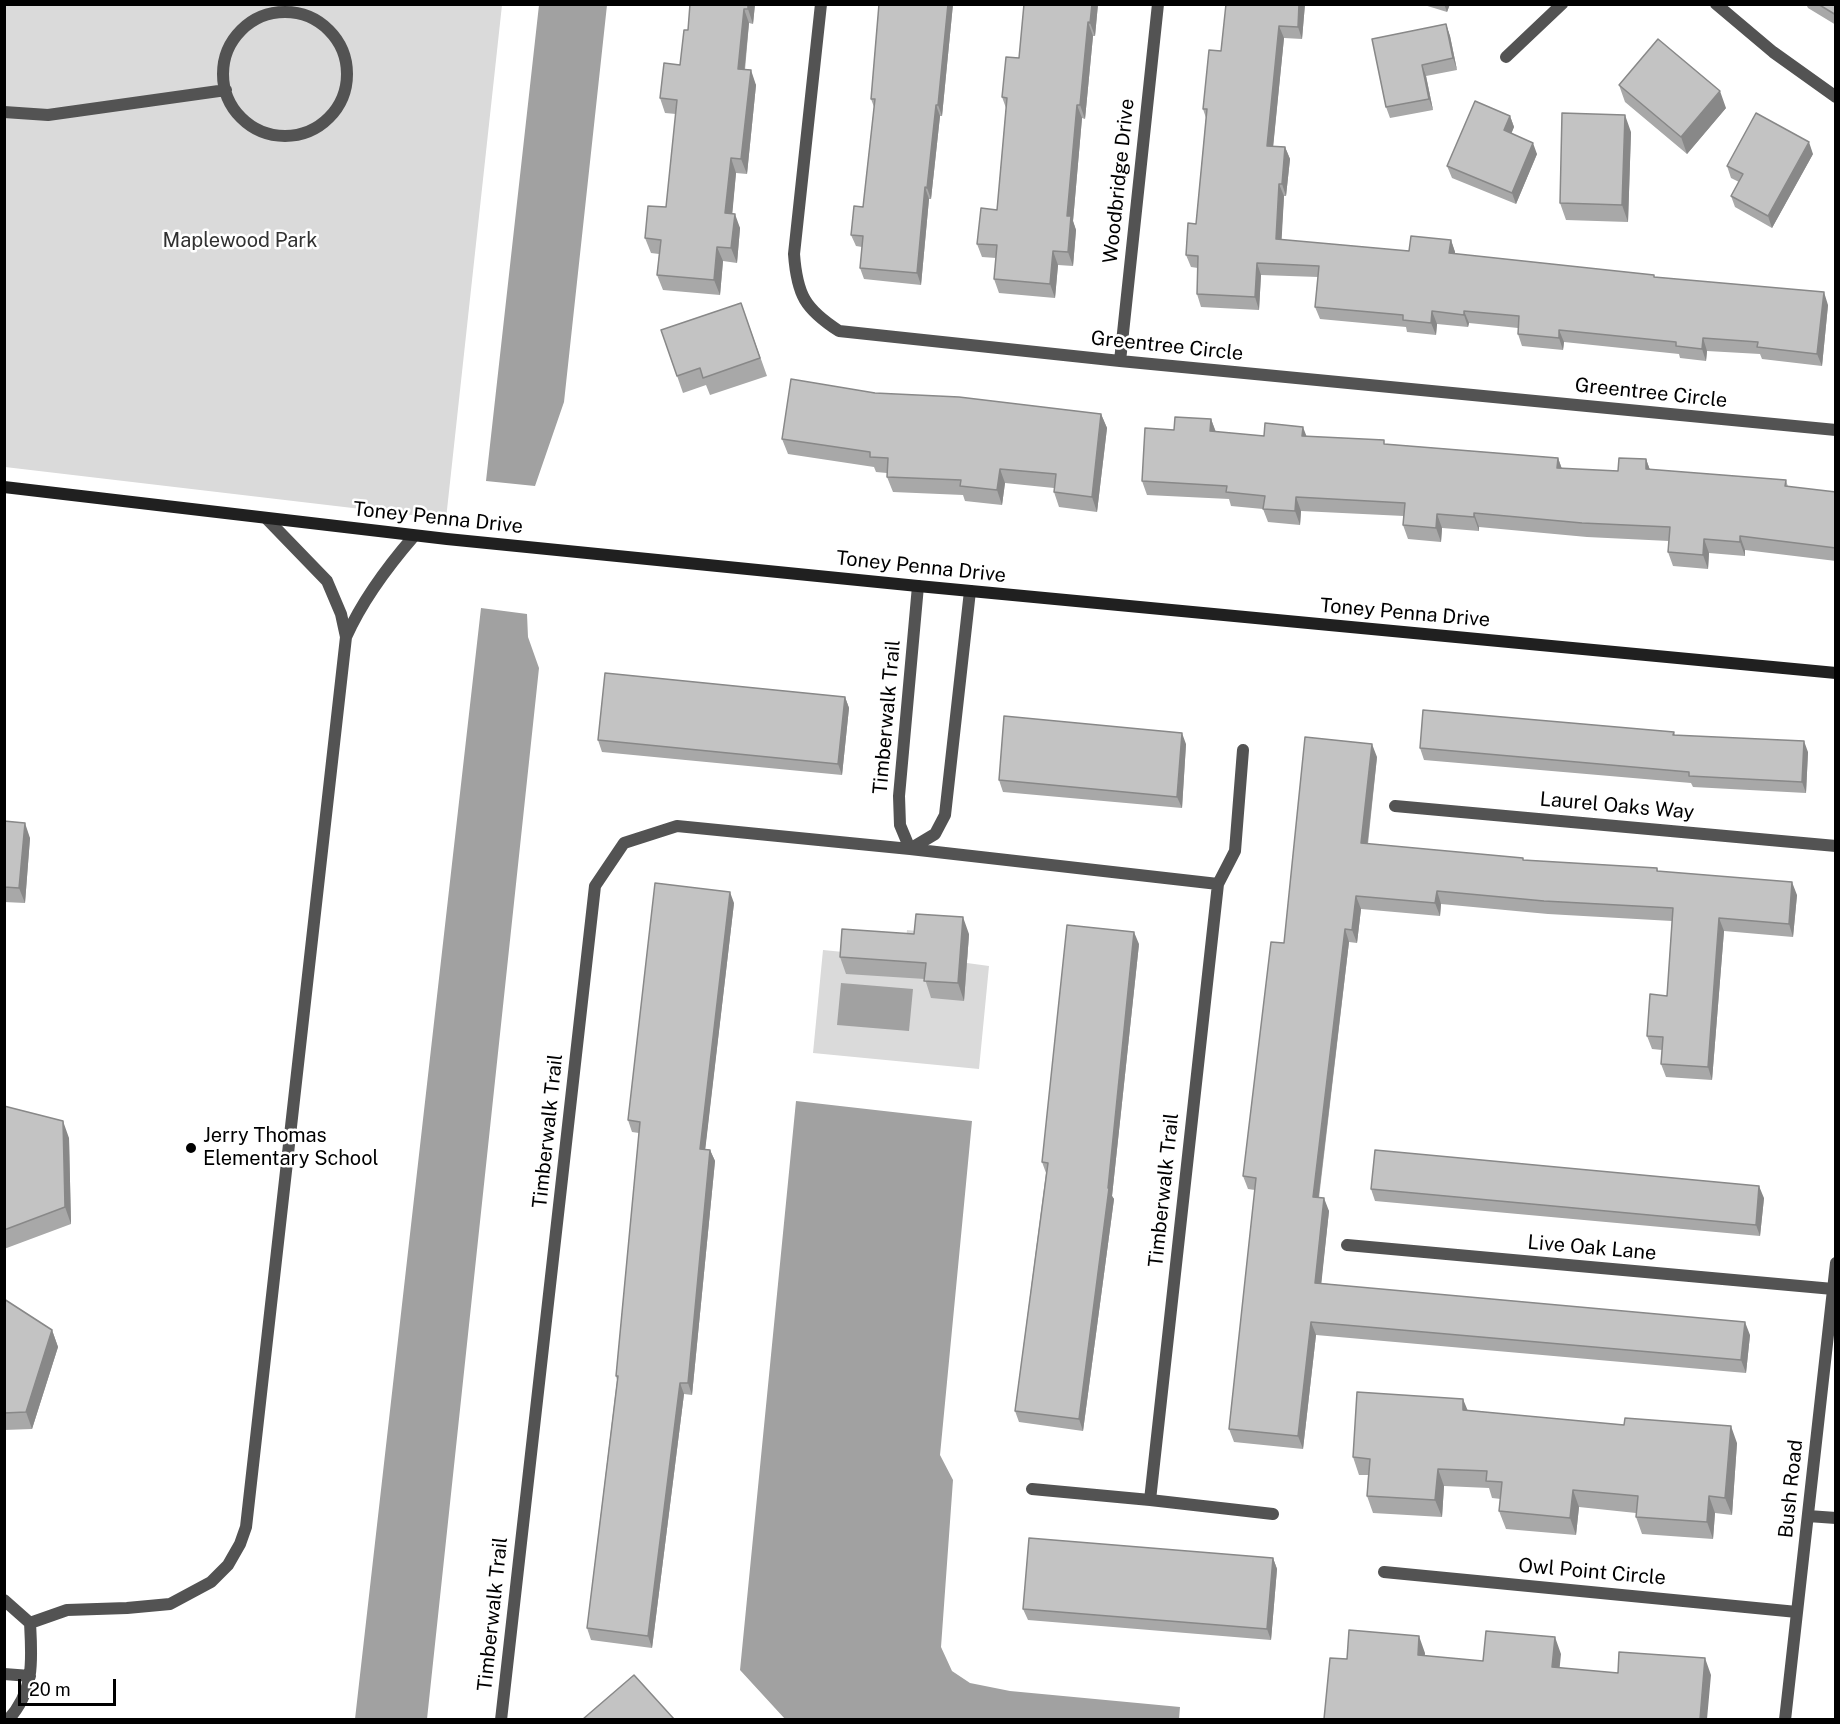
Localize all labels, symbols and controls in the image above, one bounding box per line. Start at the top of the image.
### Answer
street label: Woodbridge Drive [1098,97,1140,265]
park label: Maplewood Park [163,229,317,253]
street label: Greentree Circle [1090,326,1244,366]
street label: Greentree Circle [1574,373,1728,413]
street label: Toney Penna Drive [352,497,524,539]
street label: Toney Penna Drive [835,546,1007,588]
street label: Toney Penna Drive [1319,594,1491,632]
street label: Timberwalk Trail [868,639,906,795]
street label: Laurel Oaks Way [1539,787,1695,825]
street label: Timberwalk Trail [528,1053,568,1209]
street label: Timberwalk Trail [1144,1112,1184,1268]
place label: Jerry Thomas Elementary School [203,1124,379,1171]
marker: Jerry Thomas Elementary School [184,1141,198,1155]
street label: Live Oak Lane [1527,1230,1657,1266]
street label: Bush Road [1774,1439,1808,1539]
street label: Timberwalk Trail [473,1536,513,1692]
street label: Owl Point Circle [1517,1554,1667,1590]
scale bar [21,1667,118,1705]
text: 20 m [29,1679,71,1700]

